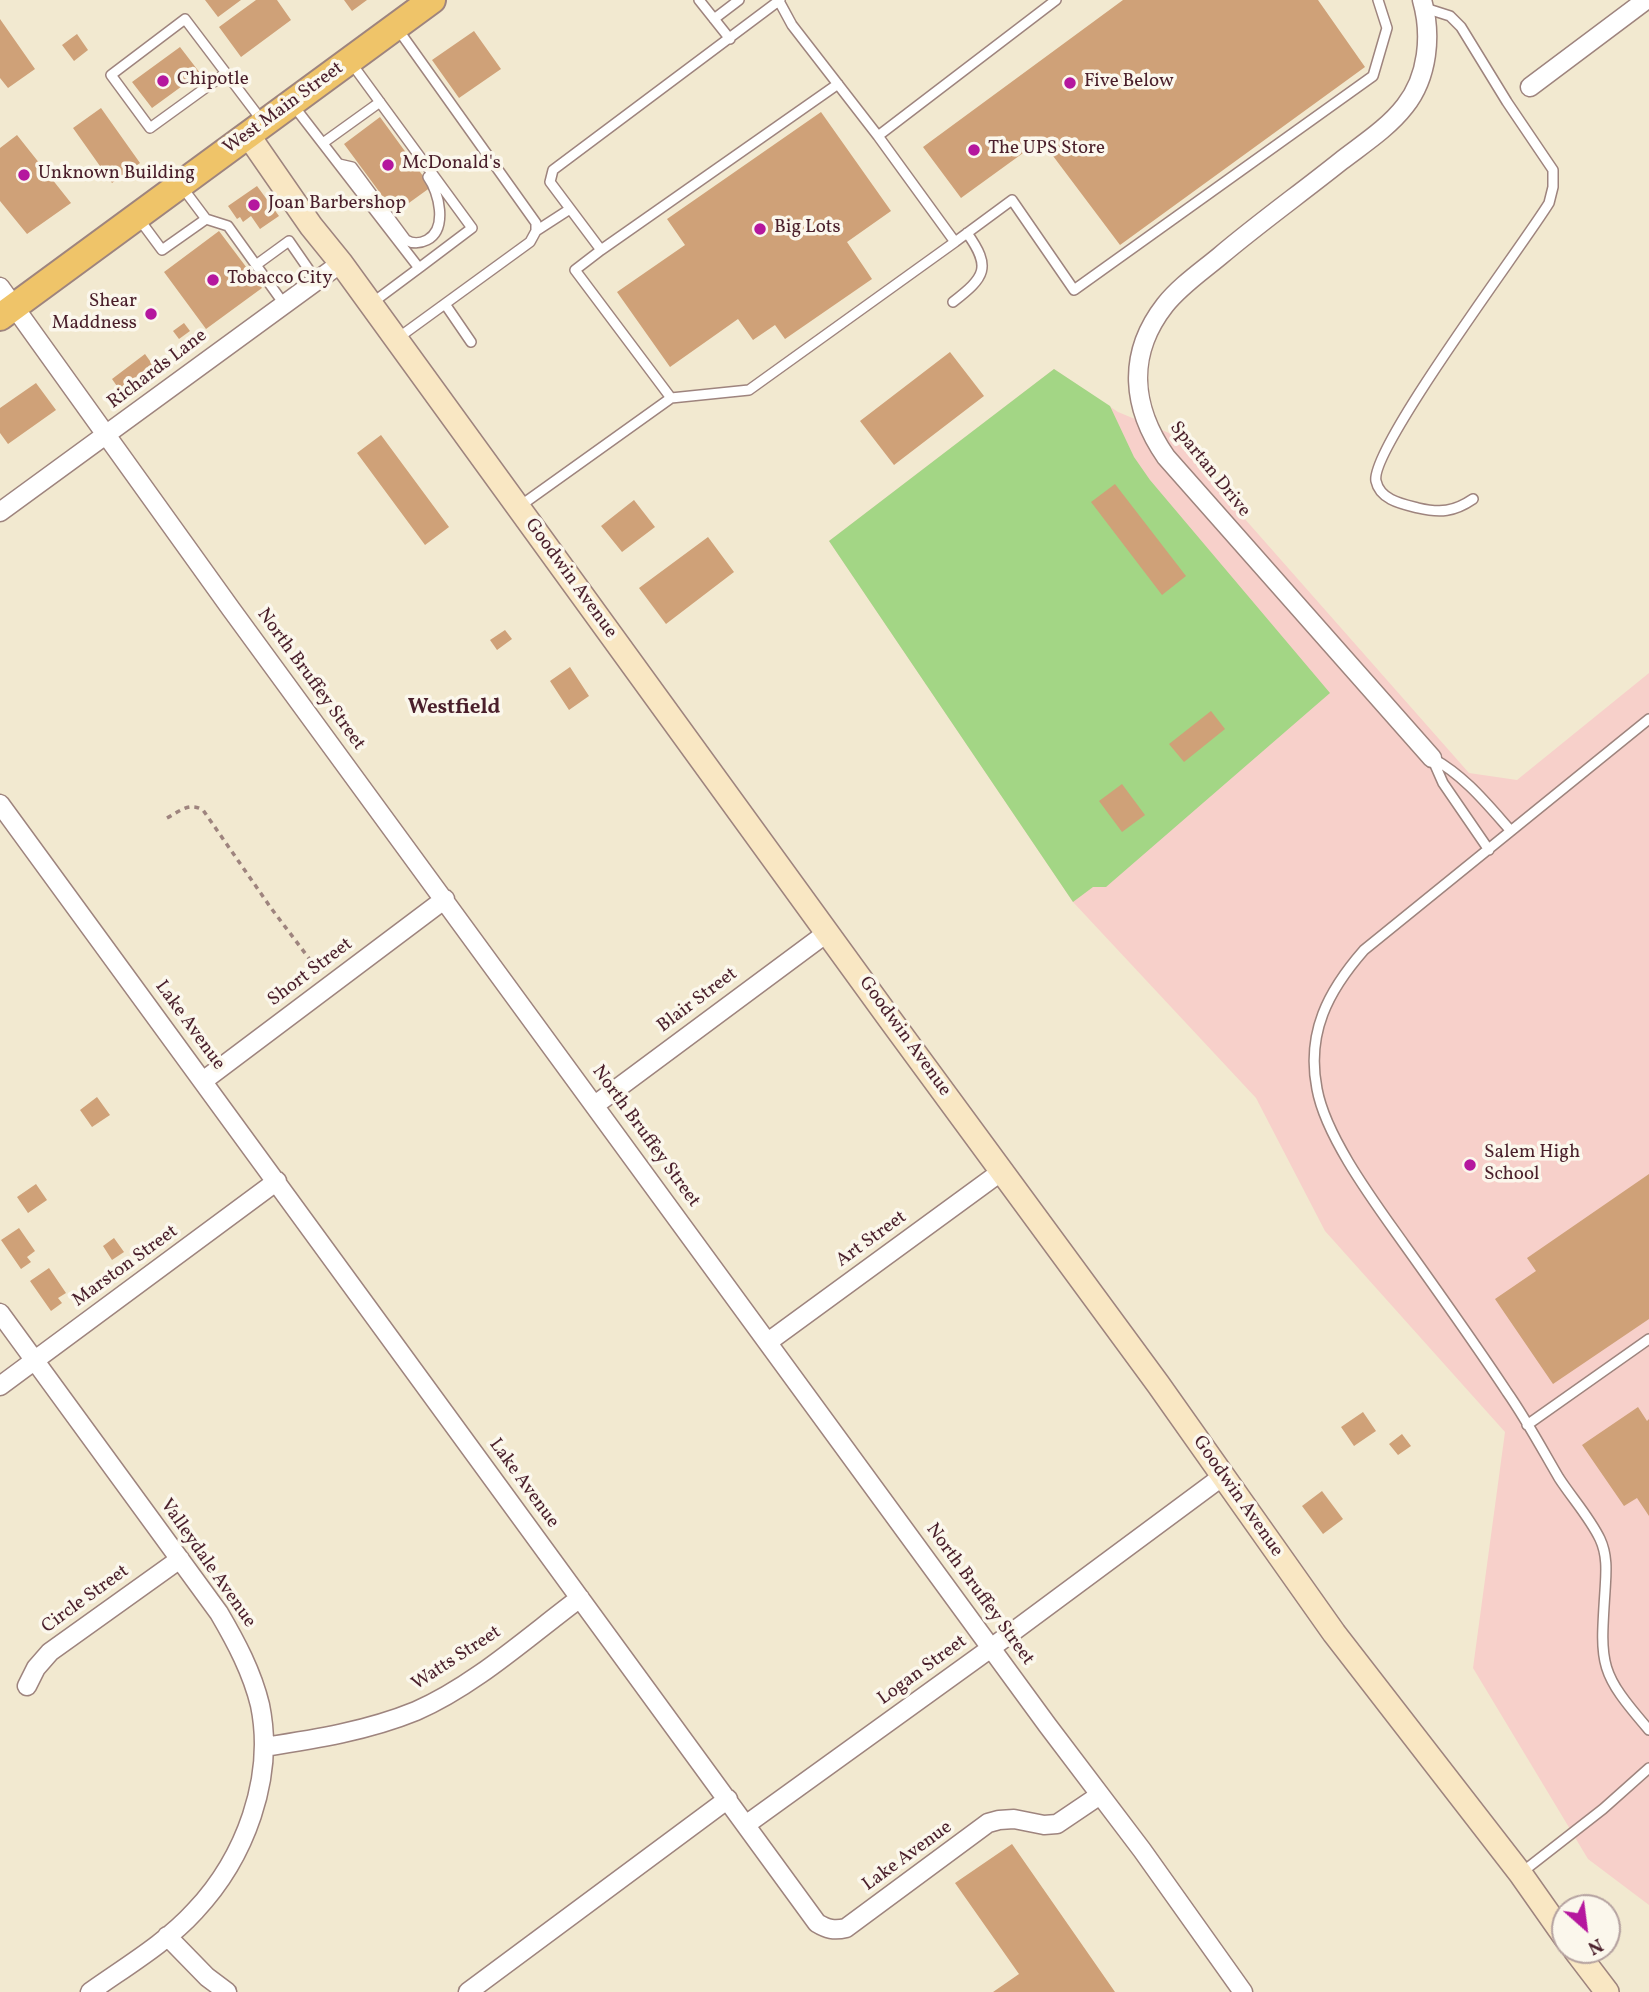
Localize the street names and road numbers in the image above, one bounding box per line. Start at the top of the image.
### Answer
street label: West Main Street [219,58,349,160]
street label: Richards Lane [104,325,212,415]
street label: Spartan Drive [1163,418,1255,522]
street label: Goodwin Avenue [519,515,621,643]
street label: North Bruffey Street [251,605,369,755]
street label: Short Street [264,934,358,1012]
street label: Blair Street [654,964,742,1038]
street label: Goodwin Avenue [853,973,955,1101]
street label: Lake Avenue [149,977,229,1075]
street label: North Bruffey Street [586,1062,704,1212]
street label: Art Street [832,1207,912,1273]
street label: Marston Street [69,1221,183,1313]
street label: Goodwin Avenue [1187,1432,1287,1562]
street label: Lake Avenue [483,1435,563,1533]
street label: Valleydale Avenue [154,1495,260,1633]
street label: North Bruffey Street [920,1520,1038,1670]
street label: Circle Street [38,1561,134,1639]
street label: Watts Street [408,1622,506,1696]
street label: Logan Street [874,1631,972,1711]
street label: Lake Avenue [859,1817,957,1897]

